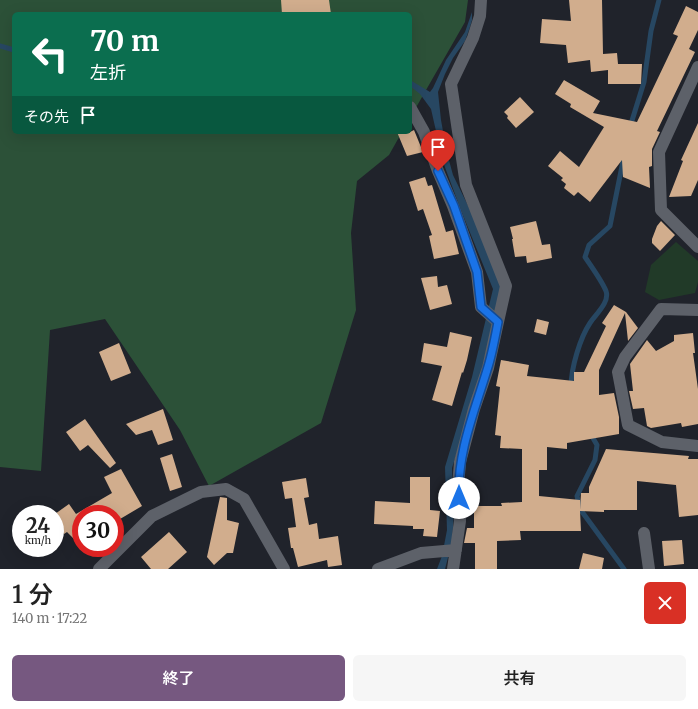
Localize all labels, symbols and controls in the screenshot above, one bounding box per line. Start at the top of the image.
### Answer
text: 70 m [90,23,159,59]
icon: left [24,28,76,80]
text: 左折 [90,61,126,84]
icon: arrive [77,104,99,126]
text: その先 [24,107,69,126]
pin [421,130,455,171]
icon: arrive [427,136,449,158]
position arrow [438,477,480,519]
speed limit sign: 30 [72,505,124,557]
text: 24 [26,513,50,538]
text: km/h [25,534,51,547]
text: 1 分 [12,579,53,610]
button: close [644,582,686,624]
text: 140 m · 17:22 [12,610,87,627]
button: 終了 [12,655,345,701]
button: 共有 [353,655,686,701]

